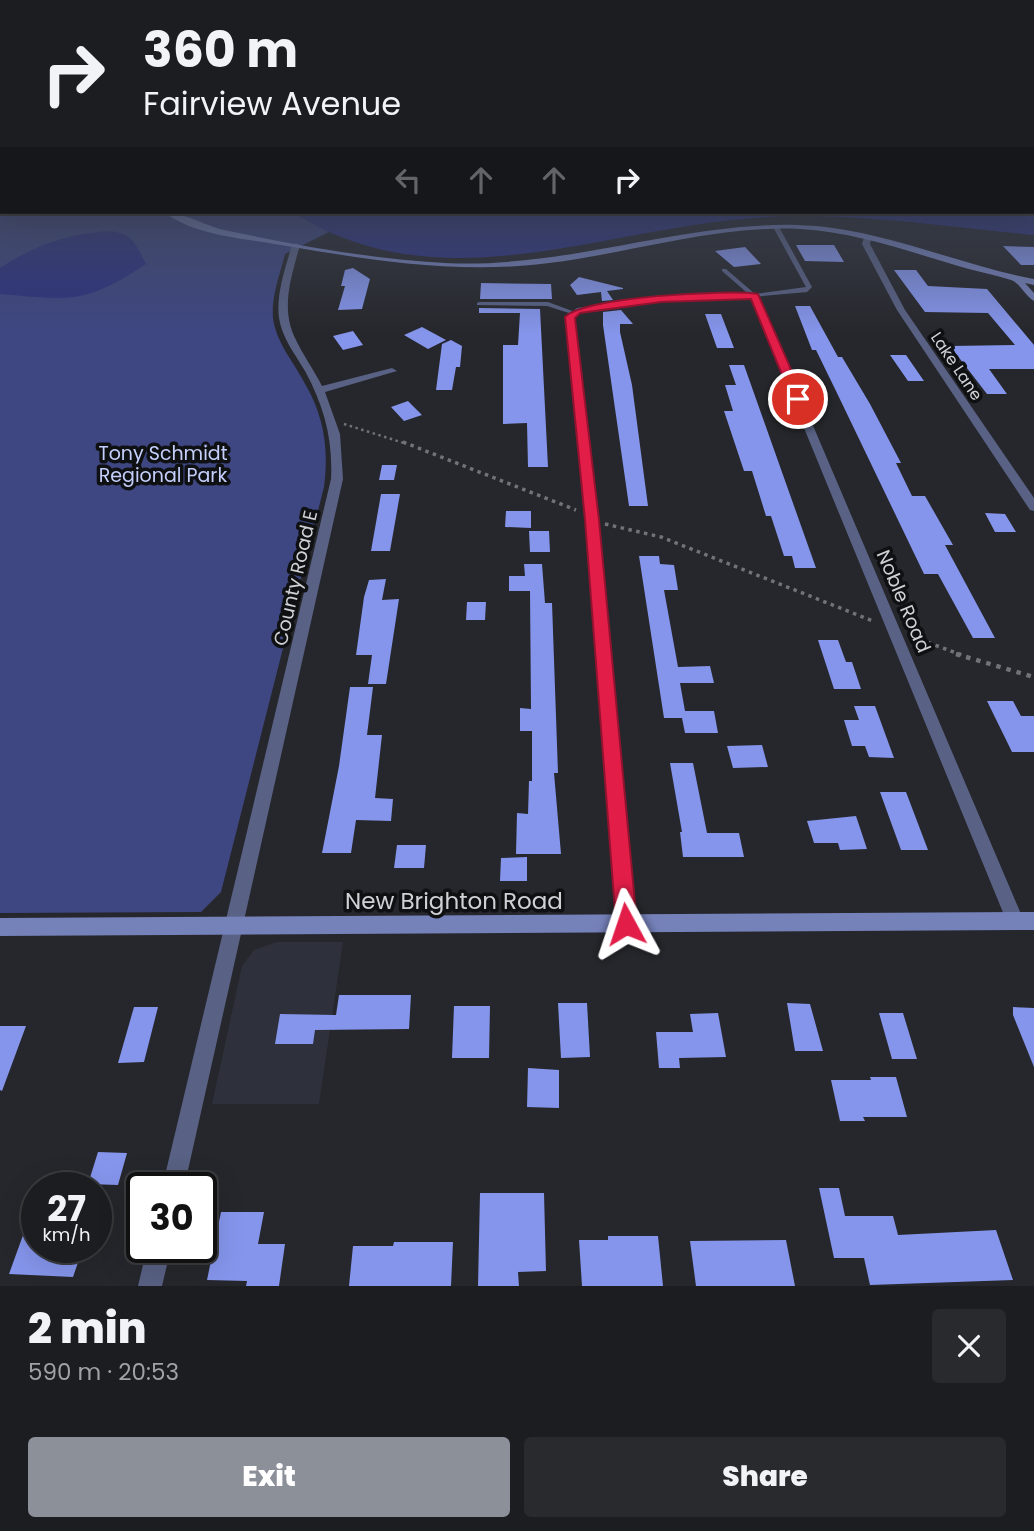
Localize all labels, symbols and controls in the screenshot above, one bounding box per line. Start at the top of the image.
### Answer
text: 360 m [143,16,298,84]
icon: right [28,28,119,119]
text: Fairview Avenue [143,81,401,126]
icon: left [389,161,427,199]
icon: ahead [462,161,500,199]
icon: ahead [535,161,573,199]
icon: right [608,161,646,199]
street label: Lake Lane [925,327,988,405]
pin [768,369,828,429]
icon: arrive [779,380,817,418]
park label: Tony Schmidt Regional Park [98,440,228,489]
street label: County Road E [267,508,324,648]
street label: Noble Road [870,546,937,657]
street label: New Brighton Road [345,885,563,917]
position arrow [589,887,663,961]
speed limit sign: 30 [126,1172,217,1263]
text: 27 [47,1184,86,1233]
text: km/h [43,1222,90,1247]
text: 2 min [28,1299,146,1358]
button: close [932,1309,1006,1383]
text: 590 m · 20:53 [28,1356,179,1388]
button: Exit [28,1437,510,1517]
button: Share [524,1437,1006,1517]

